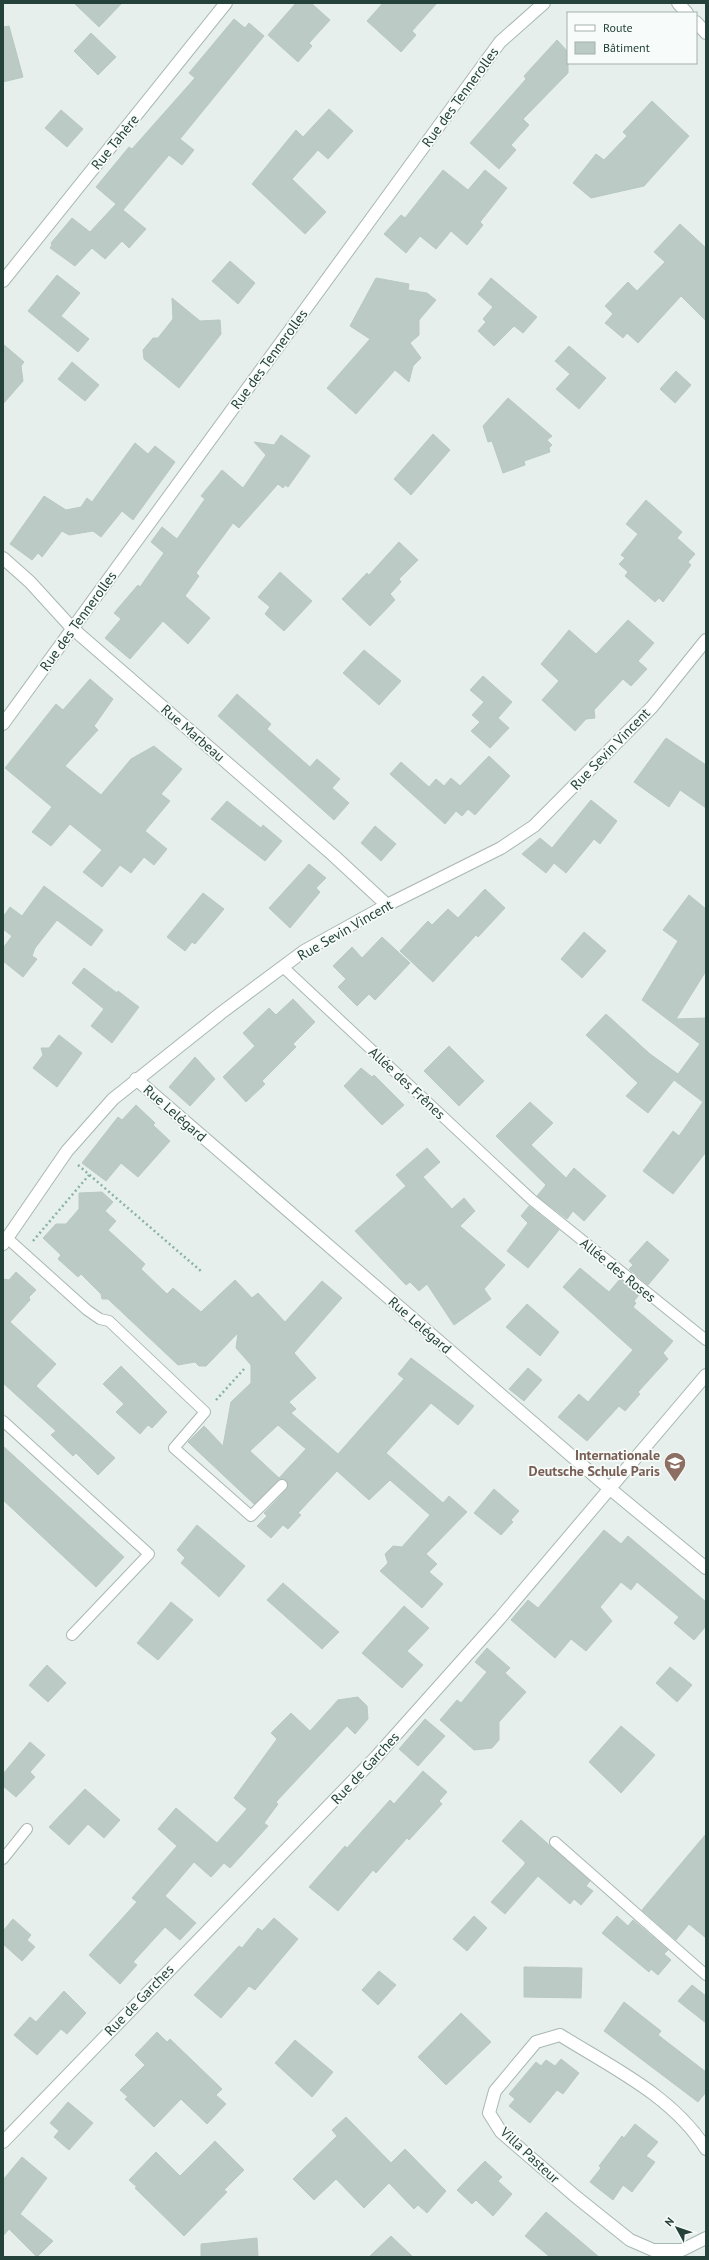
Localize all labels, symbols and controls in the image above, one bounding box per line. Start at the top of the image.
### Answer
legend [567,12,697,64]
text: Route [603,20,633,35]
text: Bâtiment [603,40,650,55]
street label: Rue des Tennerolles [418,43,502,151]
street label: Rue Tahère [87,111,143,173]
street label: Rue des Tennerolles [227,305,311,413]
street label: Rue des Tennerolles [36,567,120,675]
street label: Rue Marbeau [157,700,229,766]
street label: Rue Sevin Vincent [566,704,654,794]
street label: Rue Sevin Vincent [294,895,396,965]
street label: Allée des Frênes [365,1043,449,1123]
street label: Rue Lelégard [140,1081,210,1145]
street label: Allée des Roses [576,1234,660,1306]
street label: Rue Lelégard [385,1293,455,1357]
place label: Internationale Deutsche Schule Paris [529,1446,660,1480]
school or university icon: Internationale Deutsche Schule Paris [662,1450,688,1483]
street label: Rue de Garches [327,1728,403,1808]
street label: Rue de Garches [100,1961,178,2039]
street label: Villa Pasteur [496,2122,564,2187]
north arrow [657,2208,697,2248]
text: N [662,2214,677,2229]

